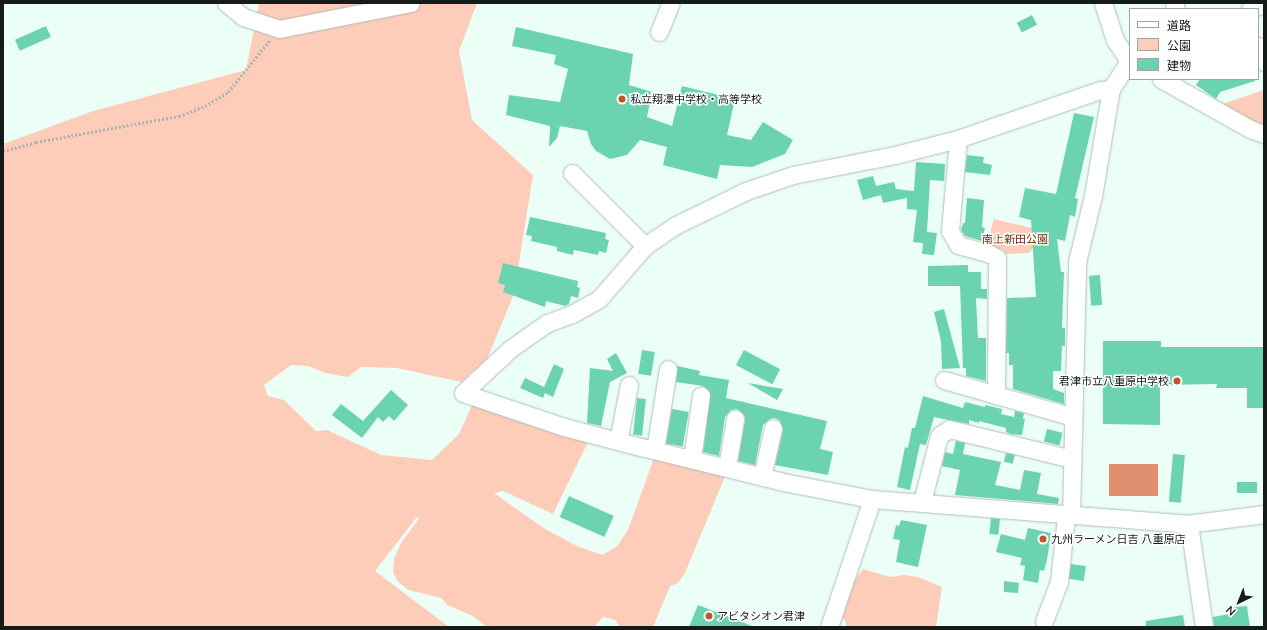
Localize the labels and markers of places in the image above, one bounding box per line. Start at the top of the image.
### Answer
place label: 私立翔凜中学校・高等学校 [630,92,762,106]
marker: 私立翔凜中学校・高等学校 [617,94,627,104]
place label: 君津市立八重原中学校 [1059,374,1169,388]
marker: 君津市立八重原中学校 [1172,376,1182,386]
place label: 九州ラーメン日吉 八重原店 [1051,532,1186,546]
marker: 九州ラーメン日吉 八重原店 [1038,534,1048,544]
place label: アビタシオン君津 [717,609,805,623]
marker: アビタシオン君津 [704,611,714,621]

